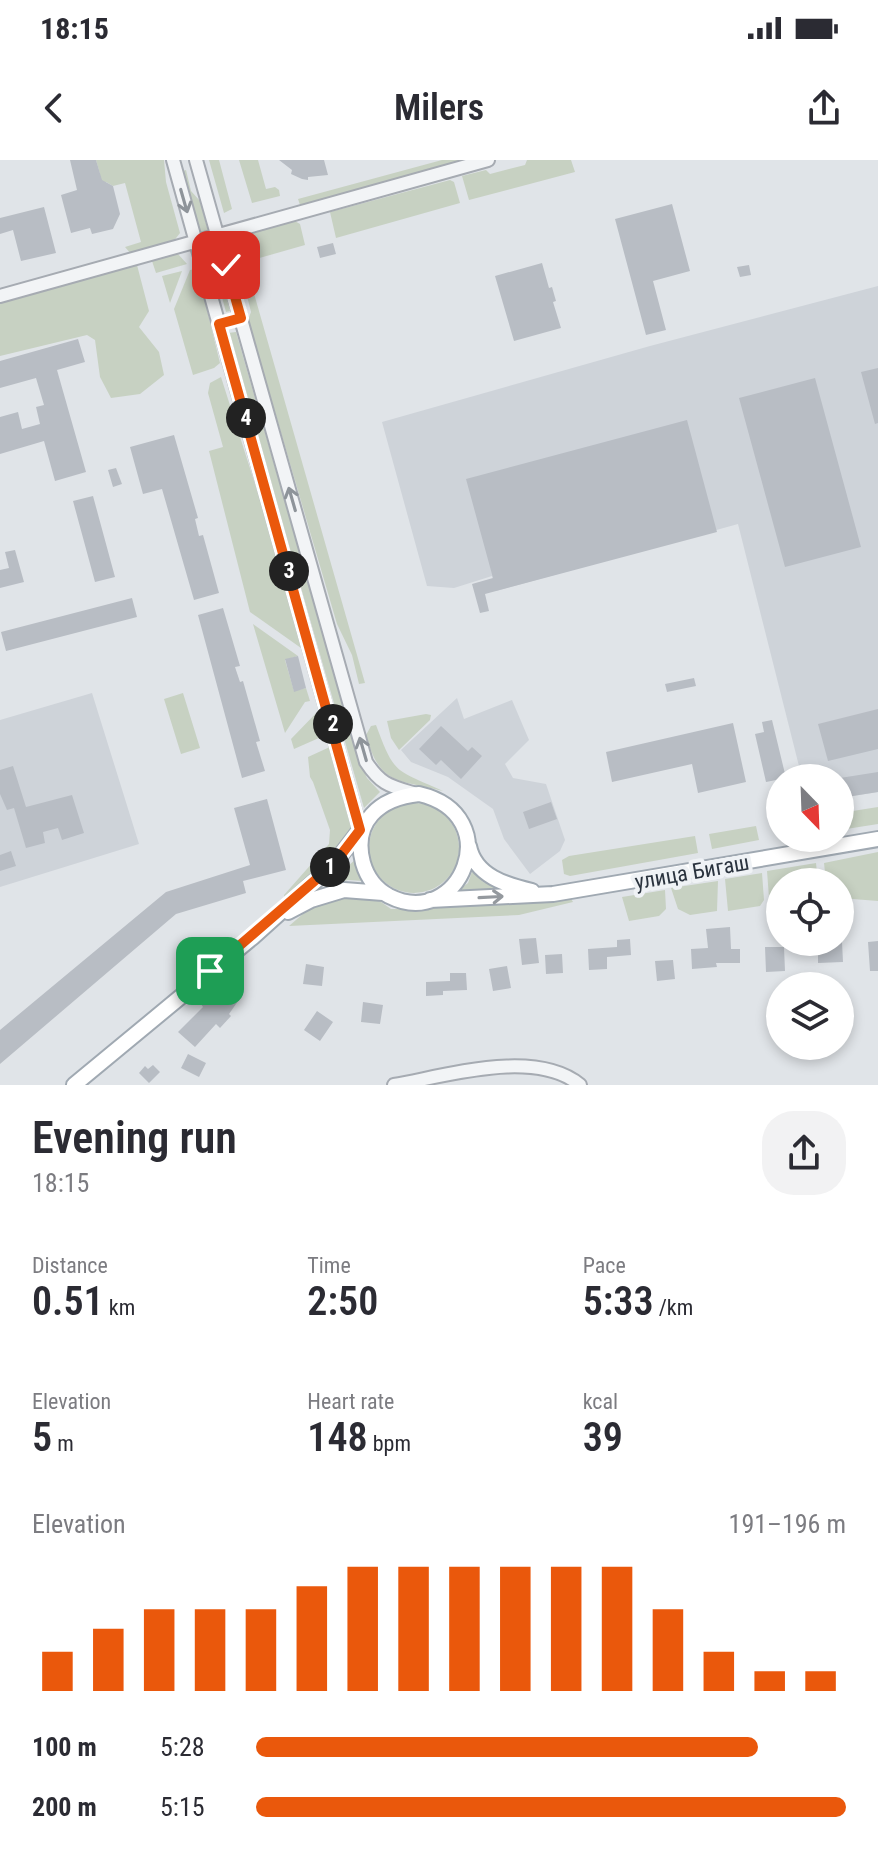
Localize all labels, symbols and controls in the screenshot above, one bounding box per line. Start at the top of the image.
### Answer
text: 18:15 [40,11,109,46]
icon: back [32,86,76,130]
icon: share [802,86,846,130]
text: Milers [394,87,484,129]
one-way arrow [178,187,193,213]
pin [192,231,260,299]
icon: check [204,243,248,287]
pin: 4 [226,398,266,438]
text: 4 [240,405,252,430]
one-way arrow [284,486,299,512]
pin: 3 [269,551,309,591]
text: 3 [283,558,295,583]
pin: 2 [313,704,353,744]
text: 2 [327,711,339,736]
one-way arrow [355,737,369,762]
north arrow [766,764,854,852]
map controls [766,764,854,1060]
pin: 1 [310,847,350,887]
street label: улица Бигаш [633,850,751,894]
text: 1 [324,854,336,879]
button: locate [766,868,854,956]
one-way arrow [477,890,504,905]
pin [176,937,244,1005]
icon: arrive [188,949,232,993]
button: layers [766,972,854,1060]
button: share [762,1111,846,1195]
text: Evening run [32,1112,237,1164]
text: 18:15 [32,1168,89,1198]
text: Distance [32,1253,108,1278]
text: Time [307,1253,351,1278]
text: Pace [583,1253,626,1278]
text: 0.51 [32,1278,104,1325]
text: 2:50 [307,1278,378,1325]
text: 5:33 [583,1278,654,1325]
text: km [104,1295,135,1320]
text: /km [654,1295,693,1320]
text: Elevation [32,1389,111,1414]
text: Heart rate [307,1389,394,1414]
text: kcal [583,1389,618,1414]
text: 5 [32,1414,52,1461]
text: 148 [307,1414,368,1461]
text: 39 [583,1414,623,1461]
text: m [52,1431,74,1456]
text: bpm [368,1431,411,1456]
text: Elevation [32,1509,126,1539]
text: 191–196 m [729,1509,846,1539]
text: 100 m [32,1732,97,1762]
text: 5:28 [160,1732,205,1762]
text: 200 m [32,1792,97,1822]
text: 5:15 [160,1792,205,1822]

